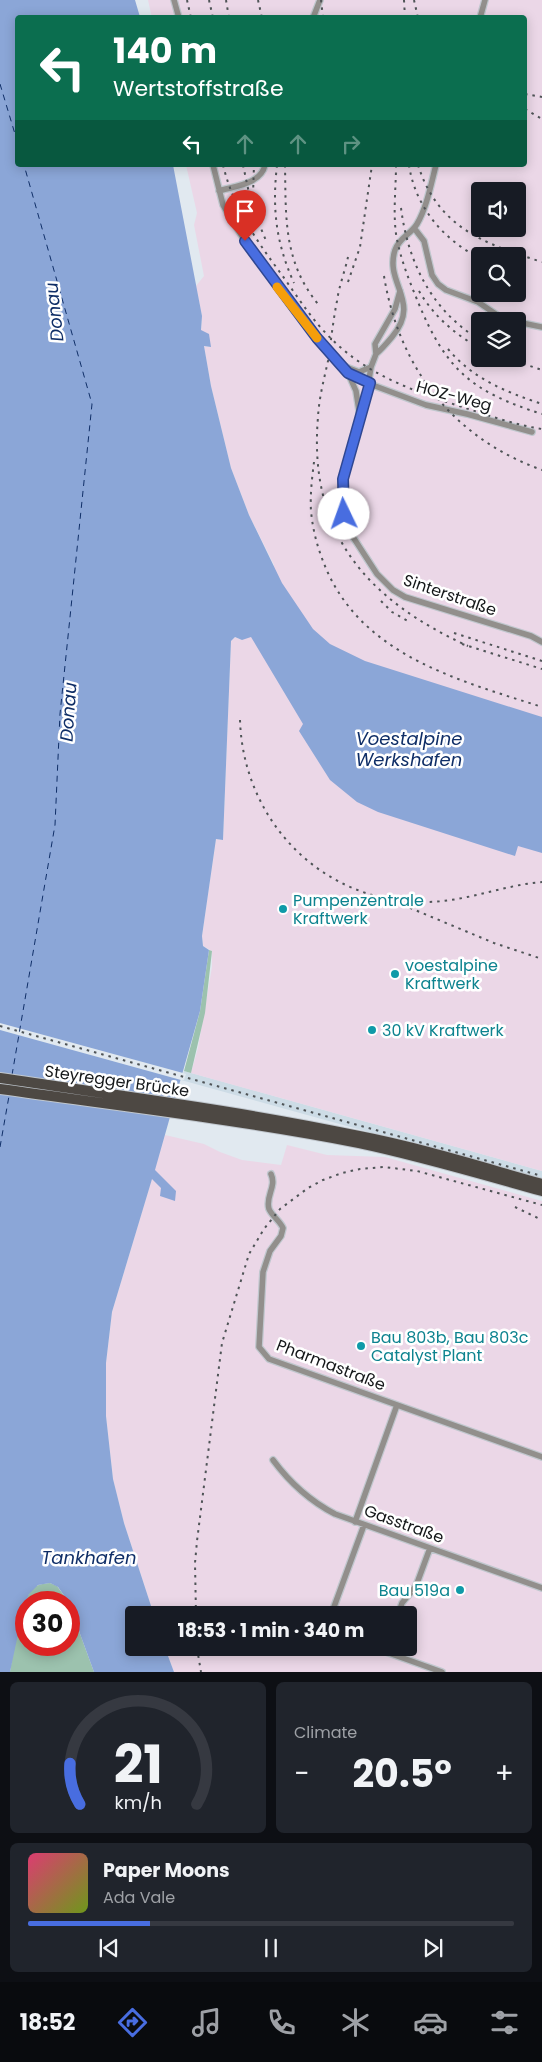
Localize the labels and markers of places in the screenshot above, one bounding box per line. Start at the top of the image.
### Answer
pin [224,190,266,241]
place label: Pumpenzentrale Kraftwerk [293,889,424,930]
marker: Pumpenzentrale Kraftwerk [277,903,289,915]
place label: voestalpine Kraftwerk [405,954,498,995]
marker: voestalpine Kraftwerk [389,968,401,980]
place label: 30 kV Kraftwerk [382,1019,505,1042]
marker: 30 kV Kraftwerk [366,1024,378,1036]
place label: Bau 803b, Bau 803c Catalyst Plant [371,1326,529,1367]
marker: Bau 803b, Bau 803c Catalyst Plant [355,1340,367,1352]
place label: Bau 519a [379,1579,450,1602]
marker: Bau 519a [454,1584,466,1596]

